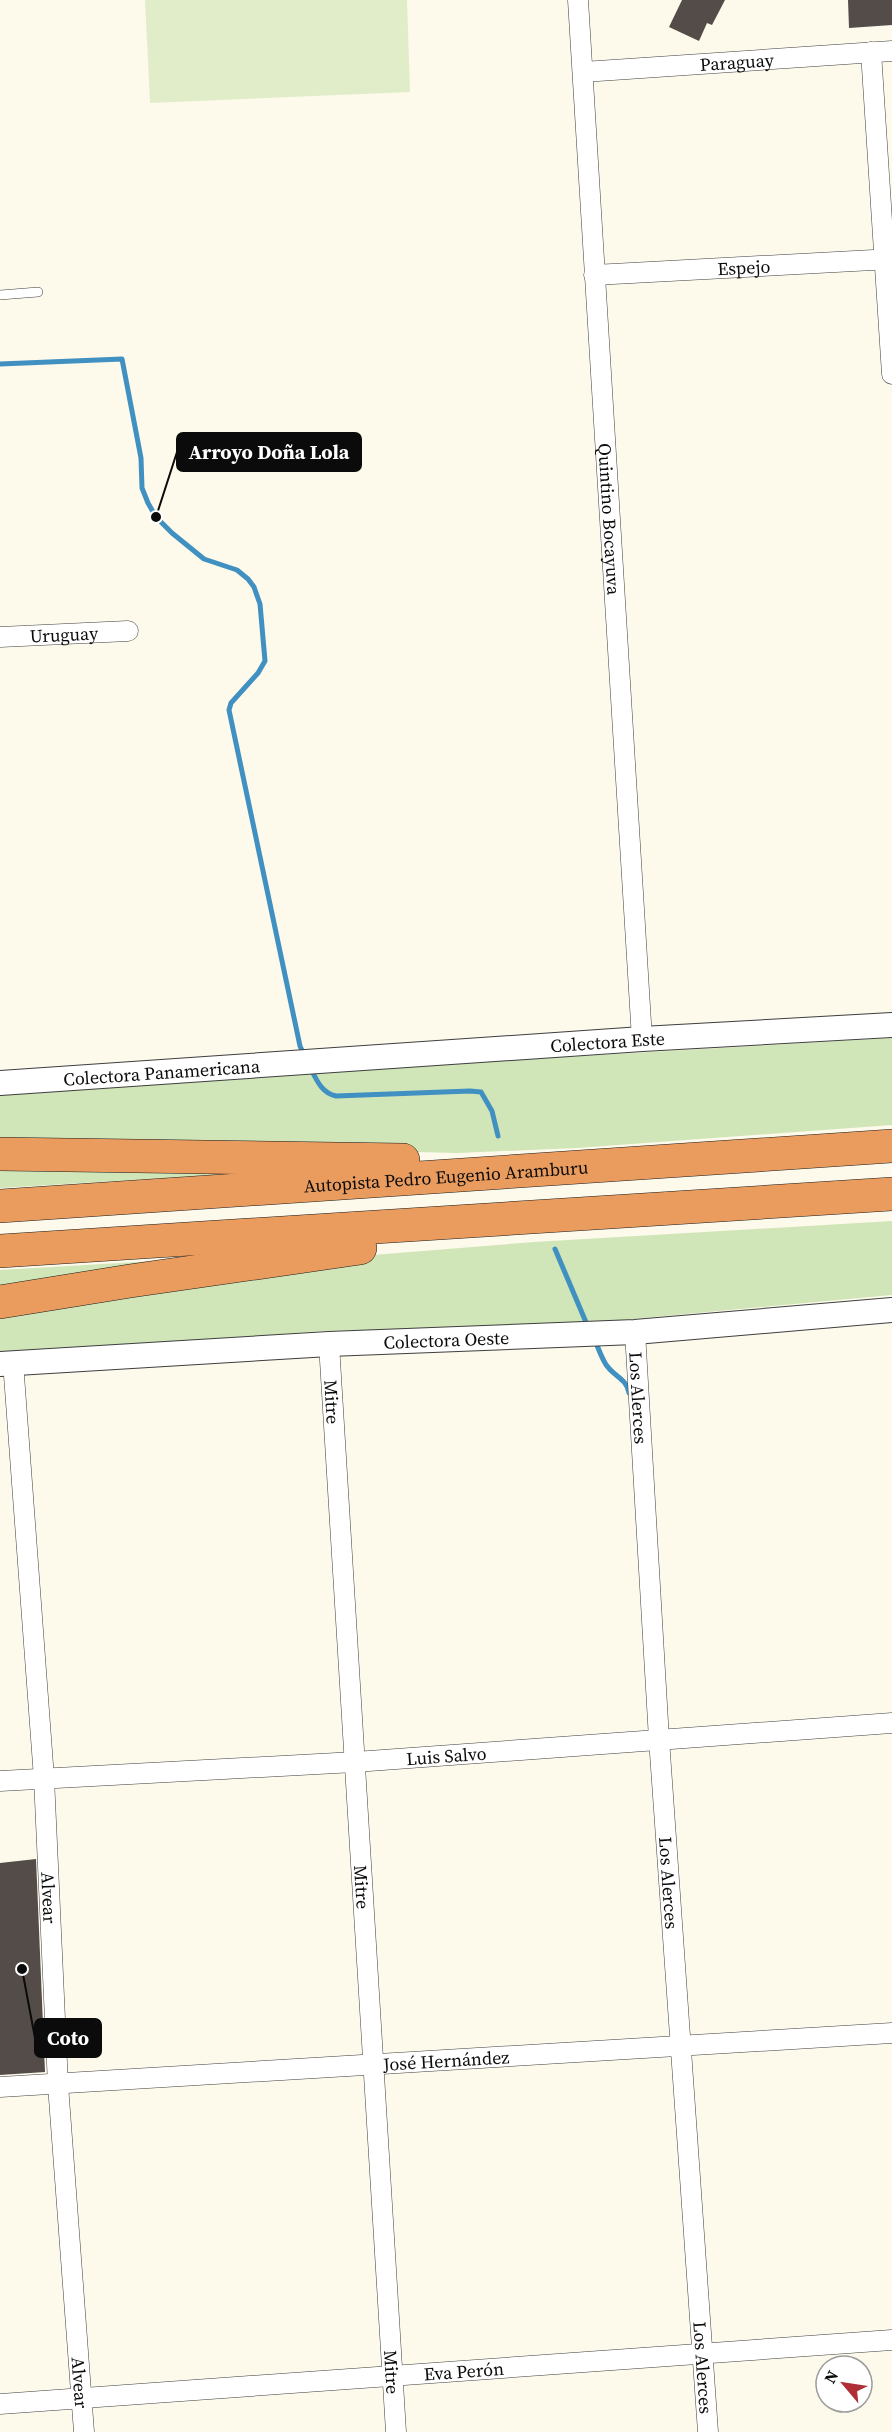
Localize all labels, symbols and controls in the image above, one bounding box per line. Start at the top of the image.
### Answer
street label: Paraguay [699,47,775,77]
street label: Espejo [717,253,771,281]
callout: Arroyo Doña Lola [177,433,361,471]
text: Arroyo Doña Lola [189,438,350,466]
street label: Quintino Bocayuva [593,442,627,596]
street label: Uruguay [29,620,100,648]
street label: Colectora Este [550,1025,666,1058]
street label: Colectora Panamericana [62,1053,262,1091]
street label: Autopista Pedro Eugenio Aramburu [303,1154,589,1198]
street label: Colectora Oeste [383,1324,510,1354]
street label: Los Alerces [624,1351,654,1445]
street label: Mitre [319,1379,346,1425]
street label: Luis Salvo [405,1740,487,1771]
street label: Los Alerces [653,1836,685,1930]
street label: Mitre [349,1864,376,1910]
street label: Alvear [36,1871,63,1924]
callout: Coto [35,2019,101,2057]
text: Coto [47,2024,89,2052]
street label: José Hernández [381,2044,510,2076]
street label: Los Alerces [688,2321,719,2415]
street label: Mitre [378,2349,406,2395]
north arrow [814,2354,874,2414]
street label: Eva Perón [423,2355,505,2386]
street label: Alvear [66,2356,95,2410]
text: N [818,2366,843,2387]

